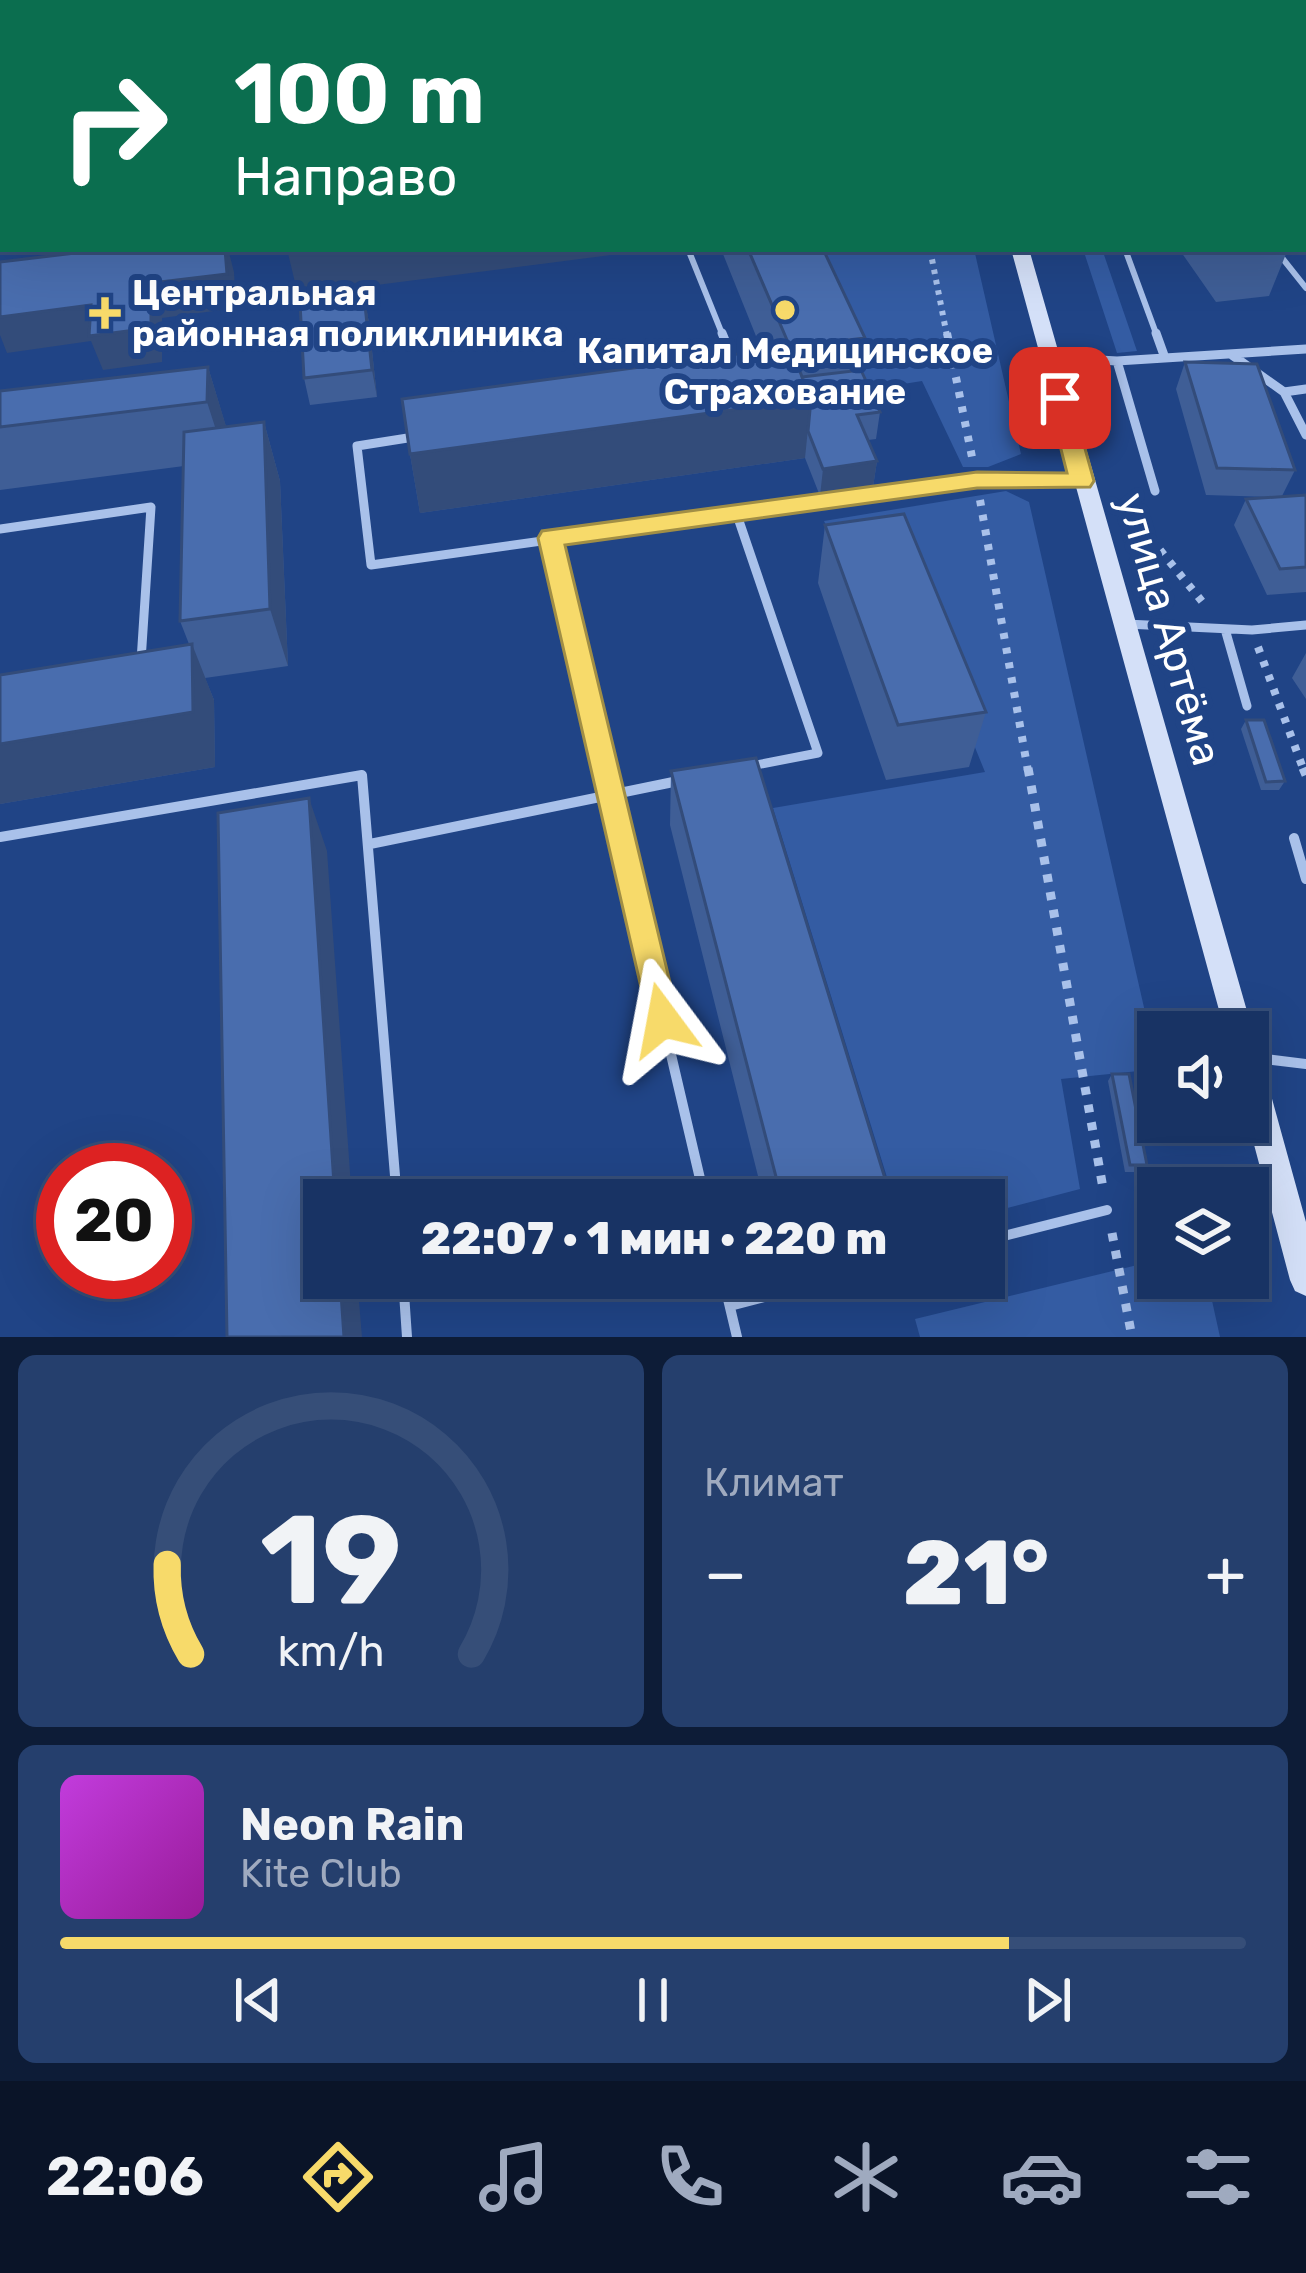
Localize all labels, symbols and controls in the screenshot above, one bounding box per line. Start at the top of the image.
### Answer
text: 100 m [234,44,485,144]
icon: right [36,48,192,204]
text: Направо [234,145,458,209]
place label: Центральная районная поликлиника [132,271,564,355]
marker: Центральная районная поликлиника [89,297,121,329]
marker: Капитал Медицинское Страхование [772,297,798,323]
place label: Капитал Медицинское Страхование [577,329,993,413]
pin [1009,347,1111,449]
icon: arrive [1027,365,1093,431]
street label: улица Артёма [1106,487,1232,771]
position arrow [600,957,726,1083]
map controls [1137,1011,1269,1299]
button: sound [1137,1011,1269,1143]
speed limit sign: 20 [36,1143,192,1299]
button: layers [1137,1167,1269,1299]
text: 22:07 · 1 мин · 220 m [421,1212,887,1265]
text: Климат [704,1460,843,1506]
text: 19 [260,1486,402,1634]
text: 21° [903,1520,1049,1627]
text: − [704,1534,747,1613]
text: + [1205,1534,1246,1613]
text: km/h [277,1626,385,1677]
text: Neon Rain [240,1798,465,1851]
text: Kite Club [240,1851,402,1897]
icon: previous [225,1967,291,2033]
icon: pause [620,1967,686,2033]
icon: next [1015,1967,1081,2033]
icon: directions [296,2135,380,2219]
icon: music [472,2135,556,2219]
icon: phone [648,2135,732,2219]
icon: climate [824,2135,908,2219]
icon: car [1000,2135,1084,2219]
icon: filters [1176,2135,1260,2219]
text: 22:06 [46,2145,204,2209]

